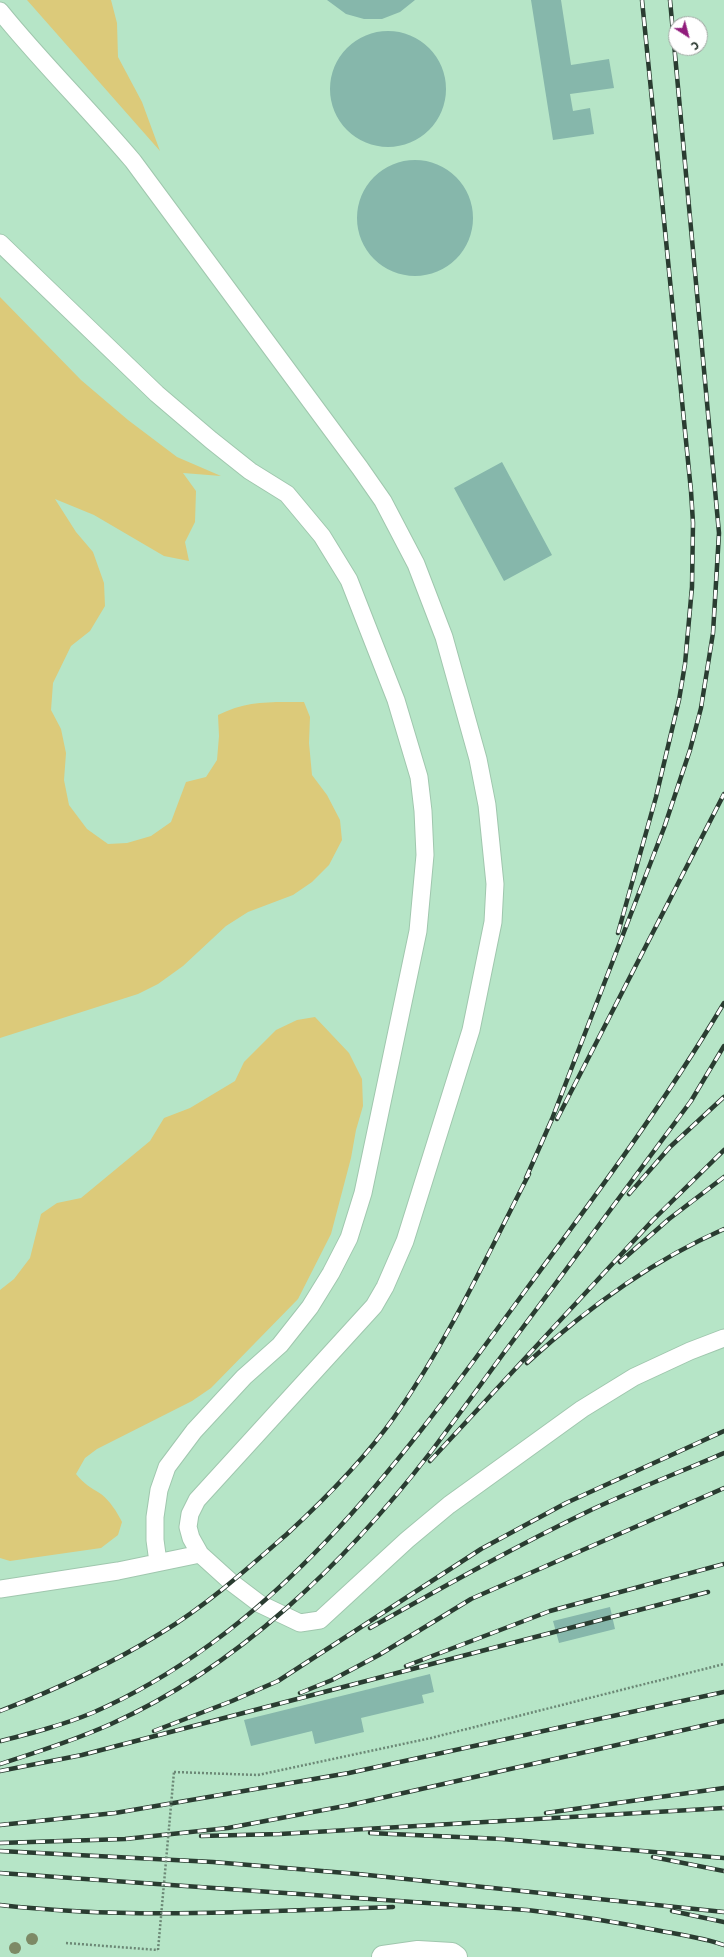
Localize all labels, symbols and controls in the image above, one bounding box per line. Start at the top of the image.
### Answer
north arrow [668,16,708,56]
text: С [688,37,702,53]

